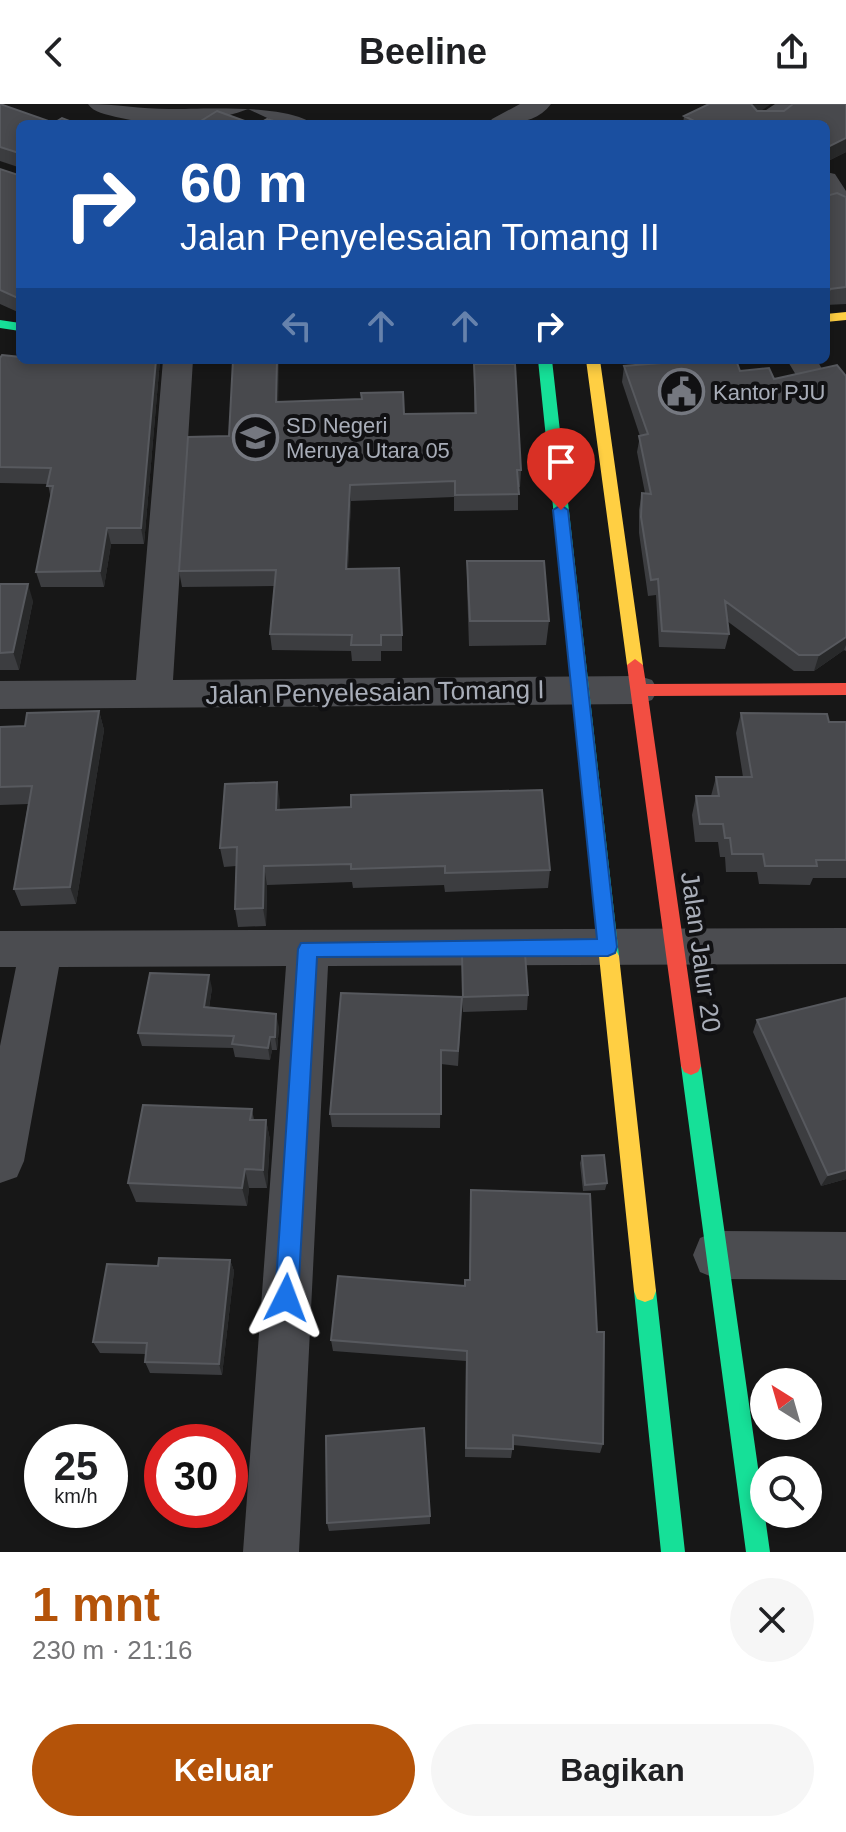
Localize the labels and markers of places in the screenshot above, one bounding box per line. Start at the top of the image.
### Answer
public building icon: Kantor PJU [658,368,706,416]
place label: Kantor PJU [713,380,826,405]
place label: SD Negeri Meruya Utara 05 [286,413,450,463]
school or university icon: SD Negeri Meruya Utara 05 [231,414,279,462]
pin [527,428,595,510]

